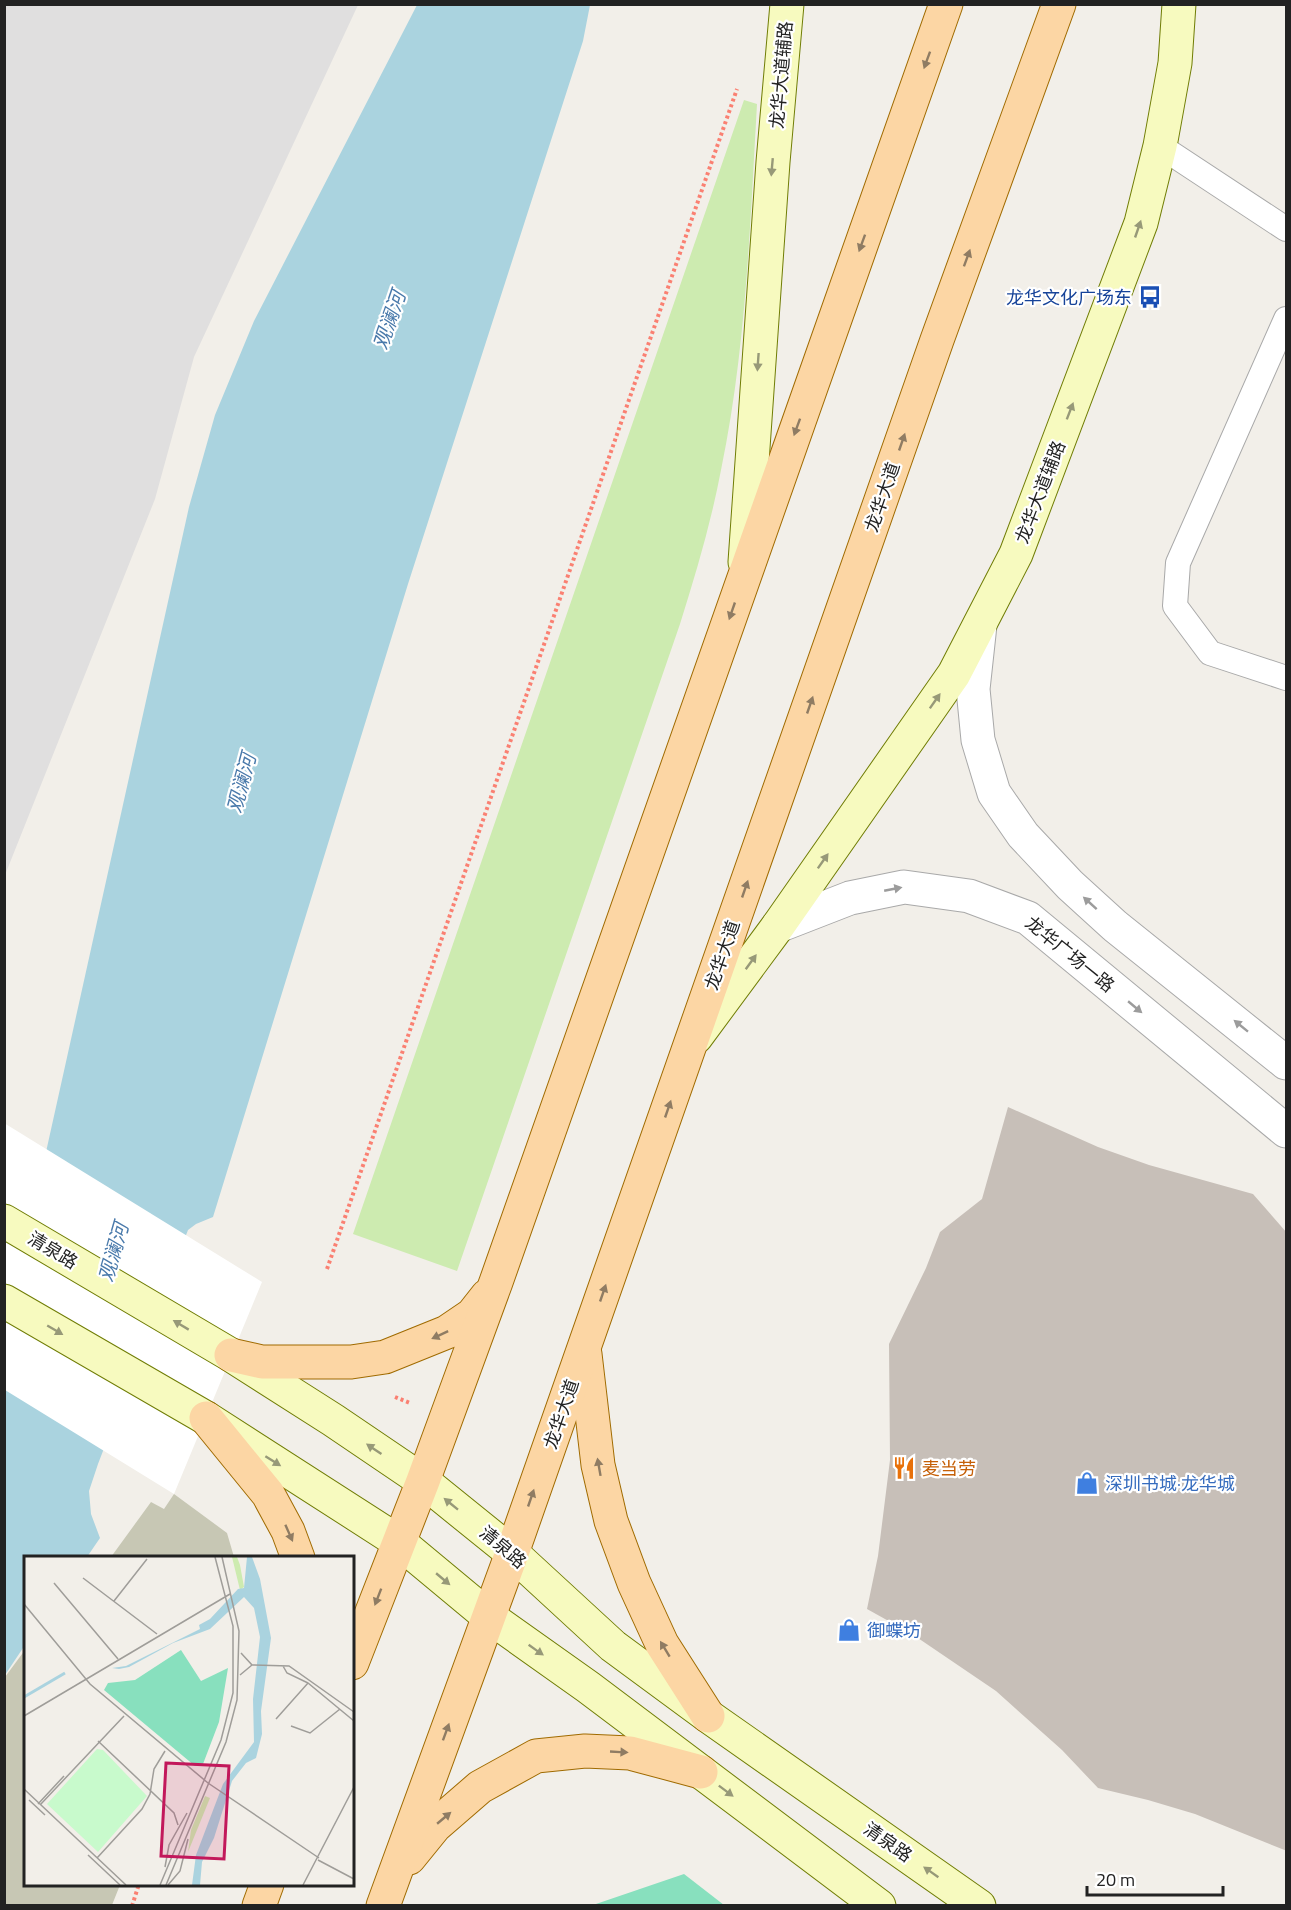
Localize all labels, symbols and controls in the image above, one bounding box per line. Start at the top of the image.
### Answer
street label: 龙华大道辅路 [763,20,799,130]
one-way arrow [921,51,931,69]
one-way arrow [767,158,777,177]
one-way arrow [1134,220,1144,238]
one-way arrow [856,235,866,253]
one-way arrow [963,249,972,267]
water label: 观澜河 [365,283,415,353]
place label: 龙华文化广场东 [1006,284,1132,311]
bus stop icon: 龙华文化广场东 [1137,284,1163,310]
one-way arrow [753,352,763,371]
one-way arrow [1065,402,1075,420]
one-way arrow [791,418,801,436]
one-way arrow [897,432,907,450]
street label: 龙华大道辅路 [1008,437,1072,547]
street label: 龙华大道 [858,459,906,535]
one-way arrow [726,602,736,620]
one-way arrow [929,694,941,710]
one-way arrow [805,696,815,714]
water label: 观澜河 [218,746,265,816]
one-way arrow [817,854,829,870]
one-way arrow [741,880,751,898]
one-way arrow [883,884,902,893]
one-way arrow [1083,897,1098,910]
street label: 龙华广场一路 [1020,910,1120,998]
street label: 龙华大道 [698,917,746,993]
one-way arrow [745,955,757,971]
one-way arrow [1127,1000,1143,1013]
one-way arrow [1234,1020,1249,1033]
one-way arrow [664,1100,674,1118]
water label: 观澜河 [90,1215,137,1285]
street label: 清泉路 [23,1225,83,1275]
one-way arrow [599,1283,609,1301]
one-way arrow [172,1320,189,1330]
one-way arrow [47,1325,63,1336]
one-way arrow [431,1331,448,1340]
street label: 龙华大道 [537,1376,585,1452]
one-way arrow [366,1443,383,1454]
one-way arrow [265,1455,281,1466]
restaurant icon: 麦当劳 [891,1455,917,1481]
place label: 麦当劳 [922,1455,976,1482]
one-way arrow [594,1457,603,1476]
shop icon: 深圳书城·龙华城 [1074,1470,1100,1496]
place label: 深圳书城·龙华城 [1105,1470,1235,1497]
one-way arrow [527,1489,537,1507]
one-way arrow [444,1498,459,1511]
street label: 清泉路 [474,1519,532,1575]
one-way arrow [284,1525,293,1542]
inset map [24,1556,354,1886]
one-way arrow [435,1572,450,1585]
one-way arrow [373,1588,382,1606]
shop icon: 御蝶坊 [836,1617,862,1643]
place label: 御蝶坊 [867,1617,921,1644]
one-way arrow [660,1641,671,1657]
one-way arrow [527,1644,543,1656]
one-way arrow [442,1723,451,1741]
one-way arrow [610,1748,629,1757]
one-way arrow [718,1785,734,1797]
one-way arrow [436,1812,451,1825]
street label: 清泉路 [858,1815,918,1869]
scale bar [1087,1859,1224,1897]
one-way arrow [924,1866,940,1878]
text: 20 m [1096,1866,1135,1893]

